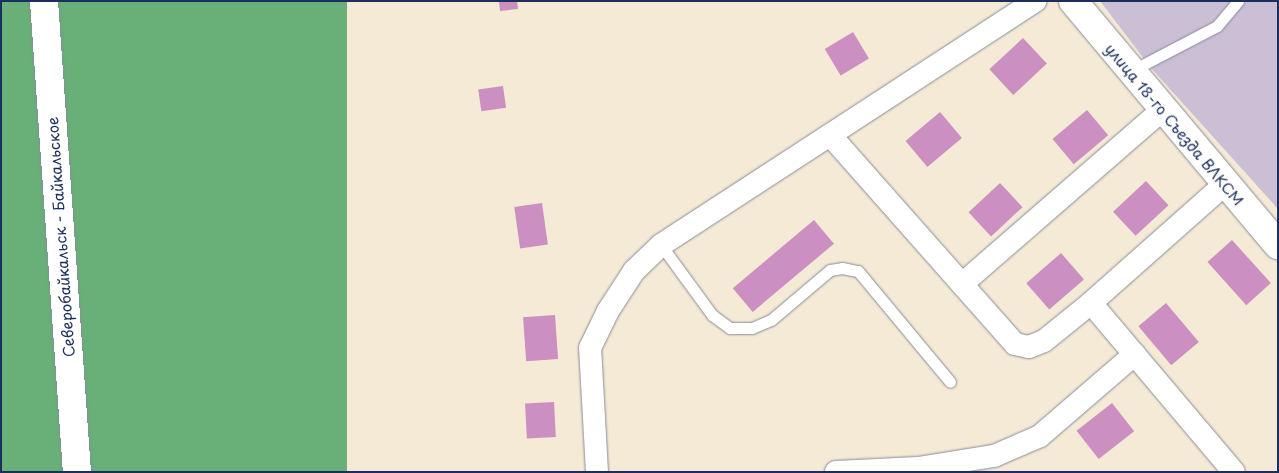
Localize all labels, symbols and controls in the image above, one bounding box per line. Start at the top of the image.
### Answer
street label: улица 18-го Съезда ВЛКСМ [1102,39,1248,209]
street label: Северобайкальск - Байкальское [43,116,77,358]

